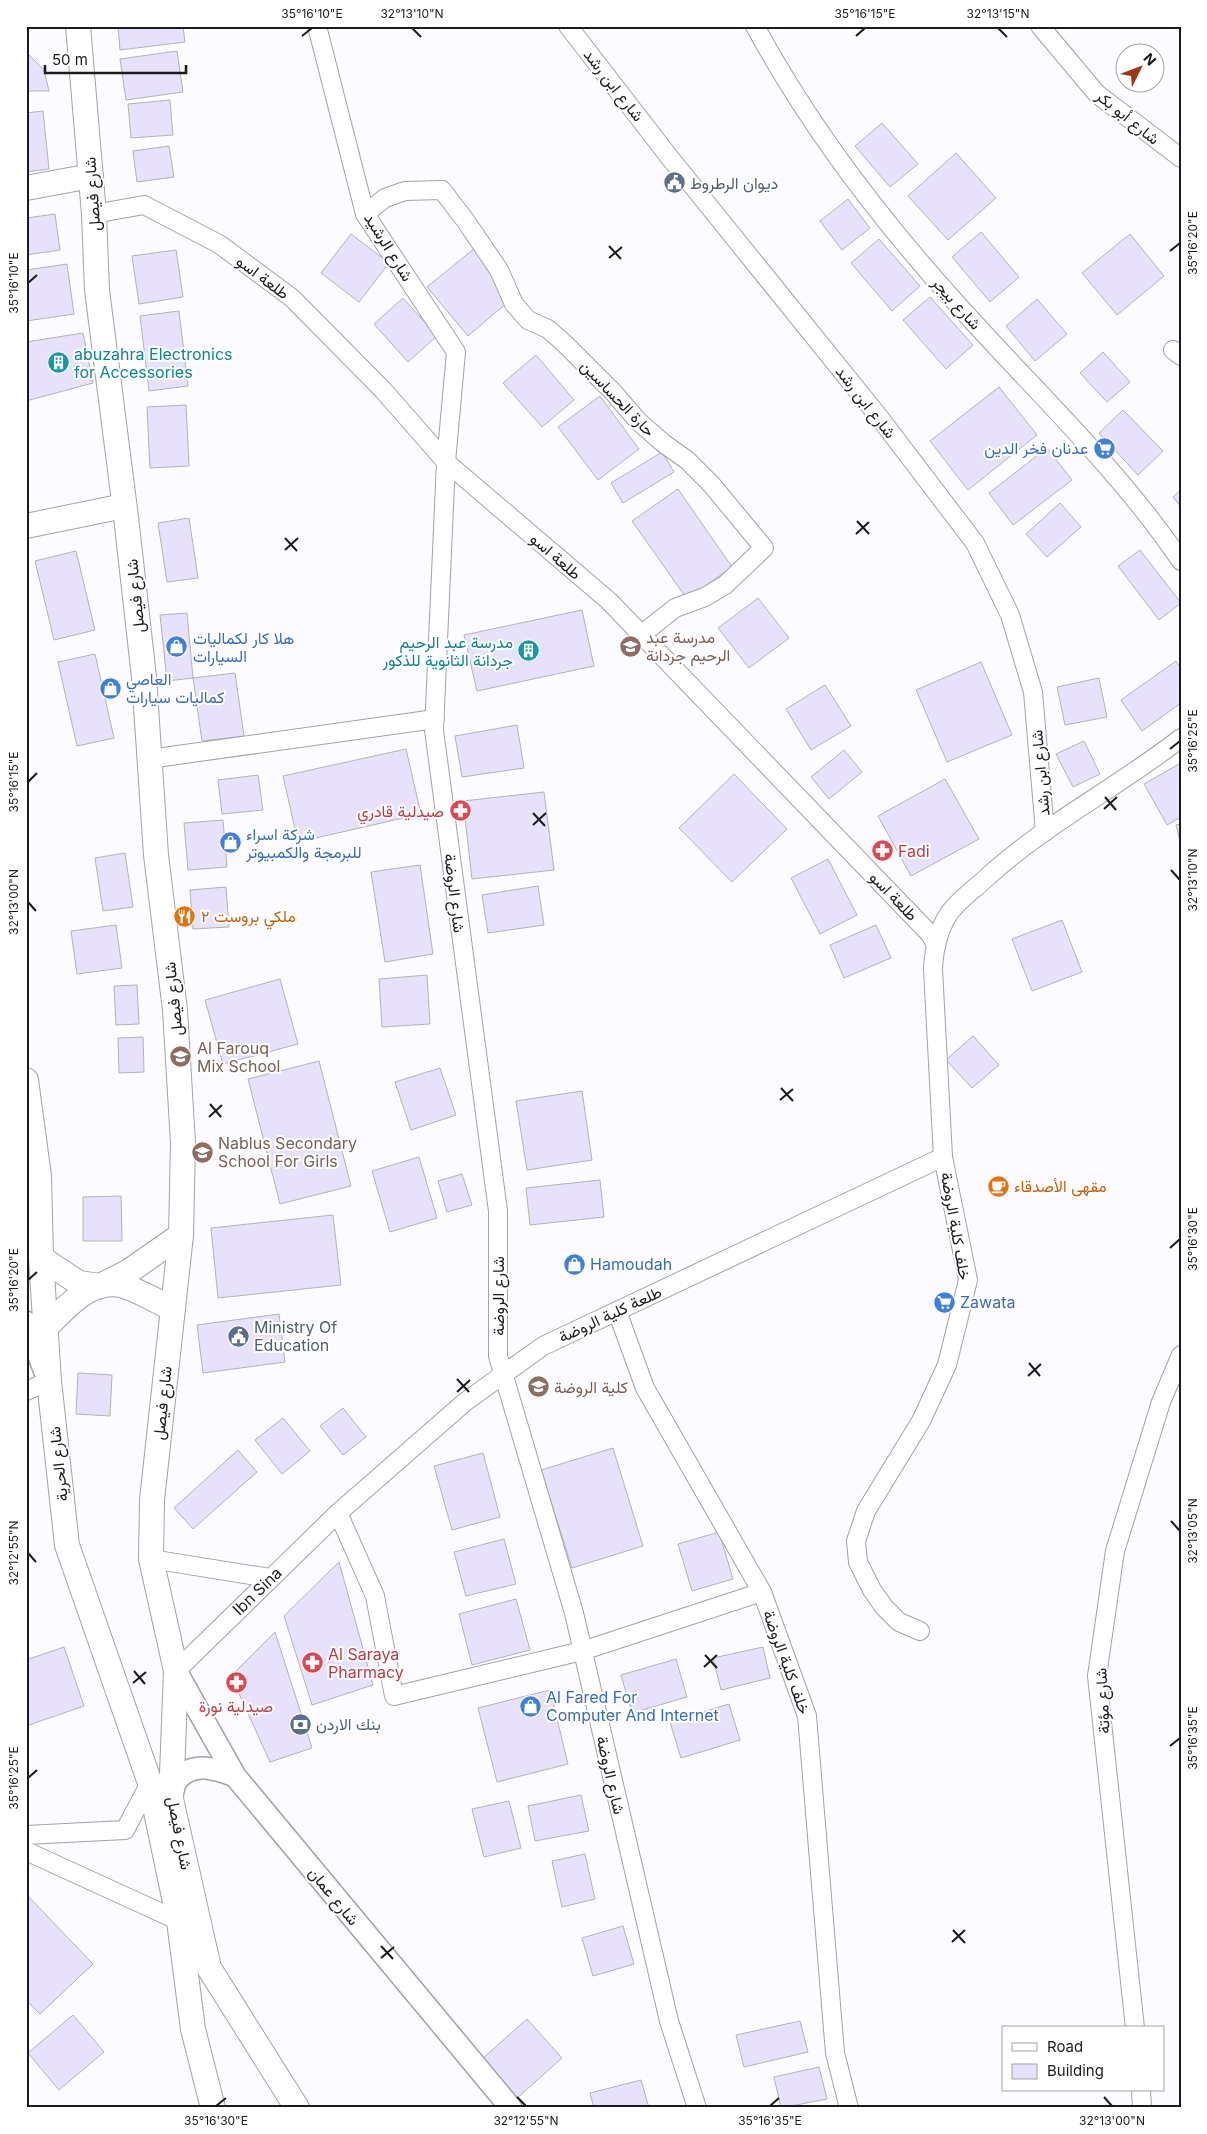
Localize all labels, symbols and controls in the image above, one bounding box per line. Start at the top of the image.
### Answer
text: 35°16'10"E [281,6,343,21]
text: 32°13'10"N [380,6,444,21]
text: 35°16'15"E [834,6,896,21]
text: 32°13'15"N [967,6,1029,21]
scale bar [45,42,186,74]
north arrow [1114,42,1164,92]
street label: شارع ابن رشد [578,45,649,126]
text: N [1140,49,1160,69]
text: 50 m [52,50,88,69]
street label: شارع أبو بكر [1090,85,1164,150]
street label: شارع فيصل [79,156,107,232]
public building icon: ديوان الرطروط [662,171,686,195]
place label: ديوان الرطروط [690,173,778,194]
street label: شارع الرشيد [358,209,418,286]
text: 35°16'20"E [1185,211,1200,275]
street label: طلعة اسو [232,251,293,304]
text: 35°16'10"E [6,252,21,314]
street label: شارع بيجر [926,272,986,335]
place label: abuzahra Electronics for Accessories [74,344,233,382]
building icon: abuzahra Electronics for Accessories [46,351,70,375]
street label: حارة الحساسين [576,356,660,441]
street label: شارع ابن رشد [830,362,901,443]
supermarket icon: عدنان فخر الدين [1092,436,1116,460]
place label: عدنان فخر الدين [984,438,1088,459]
street label: طلعة اسو [526,528,586,584]
street label: شارع فيصل [121,558,151,634]
place label: مدرسة عبد الرحيم جردانة [646,627,730,666]
place label: هلا كار لكماليات السيارات [193,628,294,667]
place label: مدرسة عبد الرحيم جردانة الثانوية للذكور [382,632,513,671]
school or university icon: مدرسة عبد الرحيم جردانة [618,634,642,658]
shop icon: هلا كار لكماليات السيارات [165,635,189,659]
building icon: مدرسة عبد الرحيم جردانة الثانوية للذكور [517,639,541,663]
place label: العاصي كماليات سيارات [126,669,224,708]
shop icon: العاصي كماليات سيارات [98,676,122,700]
text: 35°16'25"E [1185,709,1200,773]
street label: شارع ابن رشد [1026,729,1056,817]
text: 35°16'15"E [6,751,21,813]
pharmacy icon: صيدلية قادري [448,799,472,823]
place label: صيدلية قادري [357,801,444,825]
place label: شركة اسراء للبرمجة والكمبيوتر [245,824,362,863]
shop icon: شركة اسراء للبرمجة والكمبيوتر [218,831,242,855]
pharmacy icon: Fadi [870,839,894,863]
place label: Fadi [898,841,930,861]
text: 32°13'10"N [1185,848,1200,912]
street label: شارع الروضة [438,852,470,934]
street label: طلعة اسو [865,867,922,926]
text: 32°13'00"N [6,869,21,935]
restaurant icon: ملكي بروست ٢ [173,904,197,928]
place label: ملكي بروست ٢ [201,906,296,930]
street label: شارع فيصل [159,961,189,1037]
place label: Al Farouq Mix School [197,1038,281,1076]
school or university icon: Al Farouq Mix School [169,1045,193,1069]
place label: Nablus Secondary School For Girls [218,1133,357,1171]
school or university icon: Nablus Secondary School For Girls [190,1140,214,1164]
street label: خلف كلية الروضة [936,1171,975,1282]
cafe icon: مقهى الأصدقاء [986,1174,1010,1198]
place label: مقهى الأصدقاء [1014,1176,1107,1197]
text: 35°16'30"E [1185,1207,1200,1271]
text: 35°16'20"E [6,1248,21,1312]
shop icon: Hamoudah [562,1252,586,1276]
place label: Hamoudah [590,1254,672,1274]
street label: شارع الروضة [488,1256,510,1336]
street label: طلعة كلية الروضة [555,1281,665,1347]
supermarket icon: Zawata [932,1290,956,1314]
place label: Zawata [960,1292,1015,1312]
place label: Ministry Of Education [254,1317,337,1355]
public building icon: Ministry Of Education [226,1324,250,1348]
street label: شارع فيصل [148,1365,178,1441]
school or university icon: كلية الروضة [526,1375,550,1399]
place label: كلية الروضة [554,1377,628,1398]
street label: شارع الحرية [44,1425,74,1503]
text: 32°13'05"N [1185,1498,1200,1564]
text: 32°12'55"N [6,1520,21,1586]
street label: Ibn Sina [228,1563,286,1619]
street label: خلف كلية الروضة [758,1607,815,1717]
place label: Al Saraya Pharmacy [328,1644,404,1682]
pharmacy icon: Al Saraya Pharmacy [300,1651,324,1675]
street label: شارع مؤتة [1090,1667,1116,1734]
pharmacy icon: صيدلية نورة [224,1670,248,1694]
place label: Al Fared For Computer And Internet [546,1687,719,1725]
shop icon: Al Fared For Computer And Internet [518,1694,542,1718]
place label: صيدلية نورة [199,1696,273,1717]
text: 35°16'35"E [1185,1706,1200,1770]
bank icon: بنك الاردن [288,1712,312,1736]
place label: بنك الاردن [316,1714,381,1735]
street label: شارع الروضة [590,1734,630,1817]
text: 35°16'25"E [6,1746,21,1810]
street label: شارع فيصل [161,1795,197,1872]
street label: شارع عمان [303,1863,364,1930]
legend [1002,2026,1164,2092]
text: Road [1047,2037,1083,2056]
text: Building [1047,2061,1104,2080]
text: 35°16'30"E [184,2113,248,2128]
text: 32°12'55"N [493,2113,559,2128]
text: 35°16'35"E [738,2113,802,2128]
text: 32°13'00"N [1079,2113,1145,2128]

